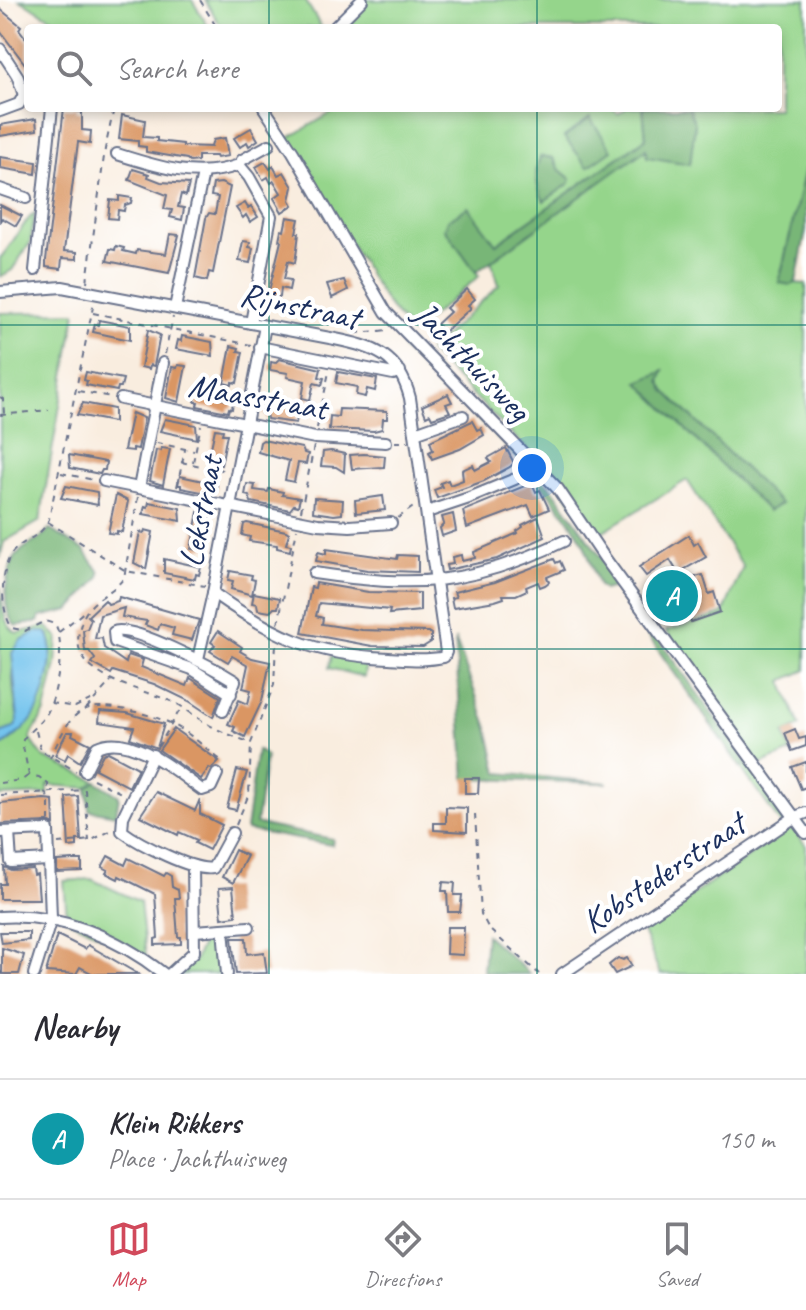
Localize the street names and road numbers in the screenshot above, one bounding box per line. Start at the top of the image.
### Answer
street label: Rijnstraat [236,272,368,340]
street label: Jachthuisweg [403,291,542,432]
street label: Maasstraat [185,363,334,430]
street label: Lekstraat [169,448,233,570]
street label: Kobstederstraat [574,800,757,943]

